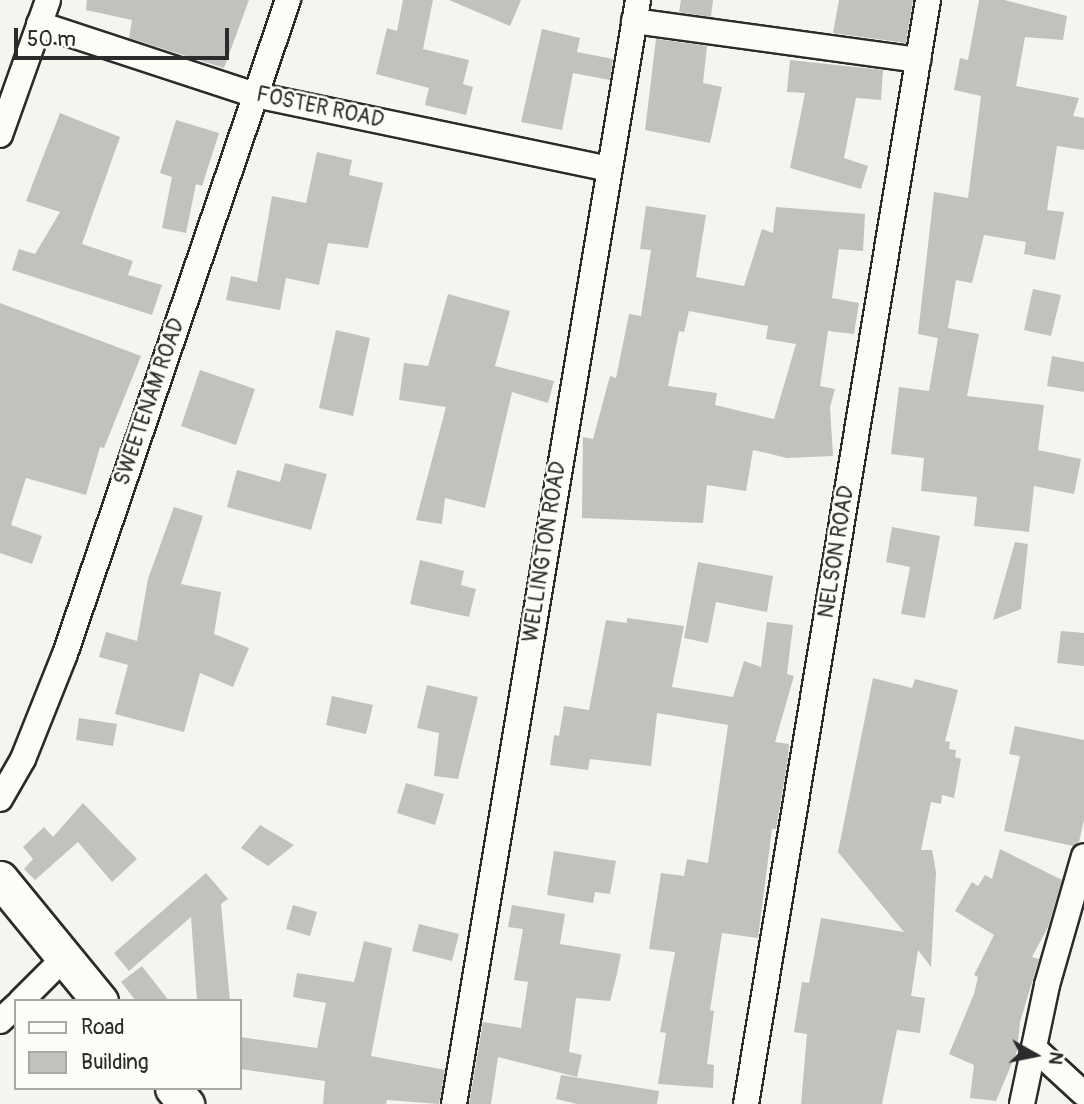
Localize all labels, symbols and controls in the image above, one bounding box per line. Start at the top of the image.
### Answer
scale bar [18,14,233,58]
text: 50 m [27,26,76,53]
street label: FOSTER ROAD [254,82,386,134]
street label: SWEETENAM ROAD [110,315,190,489]
street label: WELLINGTON ROAD [518,460,572,644]
street label: NELSON ROAD [814,484,860,620]
legend [14,999,242,1090]
text: Road [81,1014,125,1041]
north arrow [1000,1020,1070,1090]
text: Building [81,1049,148,1076]
text: N [1043,1050,1069,1067]

